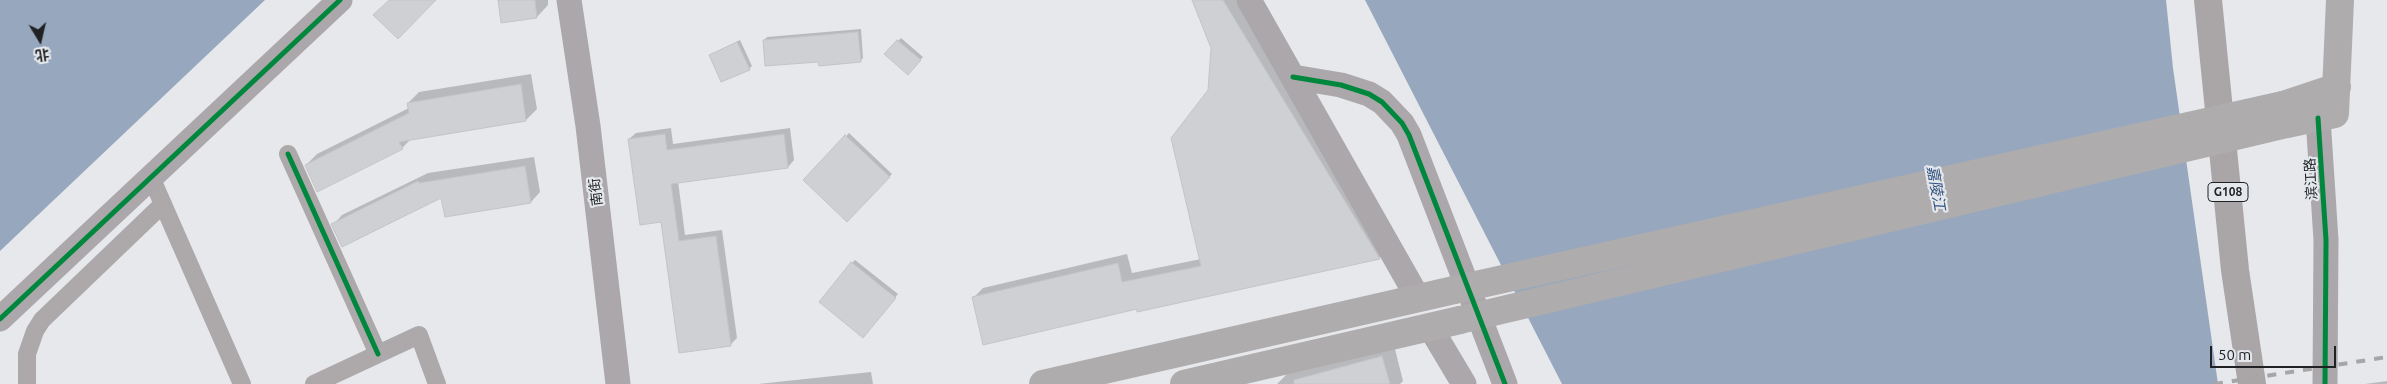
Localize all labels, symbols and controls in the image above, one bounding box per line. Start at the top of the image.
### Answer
north arrow [15,15,65,65]
text: 北 [34,46,51,64]
street label: 滨江路 [2302,158,2320,200]
water label: 嘉陵江 [1923,164,1949,212]
street label: 南街 [586,177,606,207]
road number: G108 [2208,182,2248,202]
scale bar [2212,336,2338,368]
text: 50 m [2218,346,2251,363]

